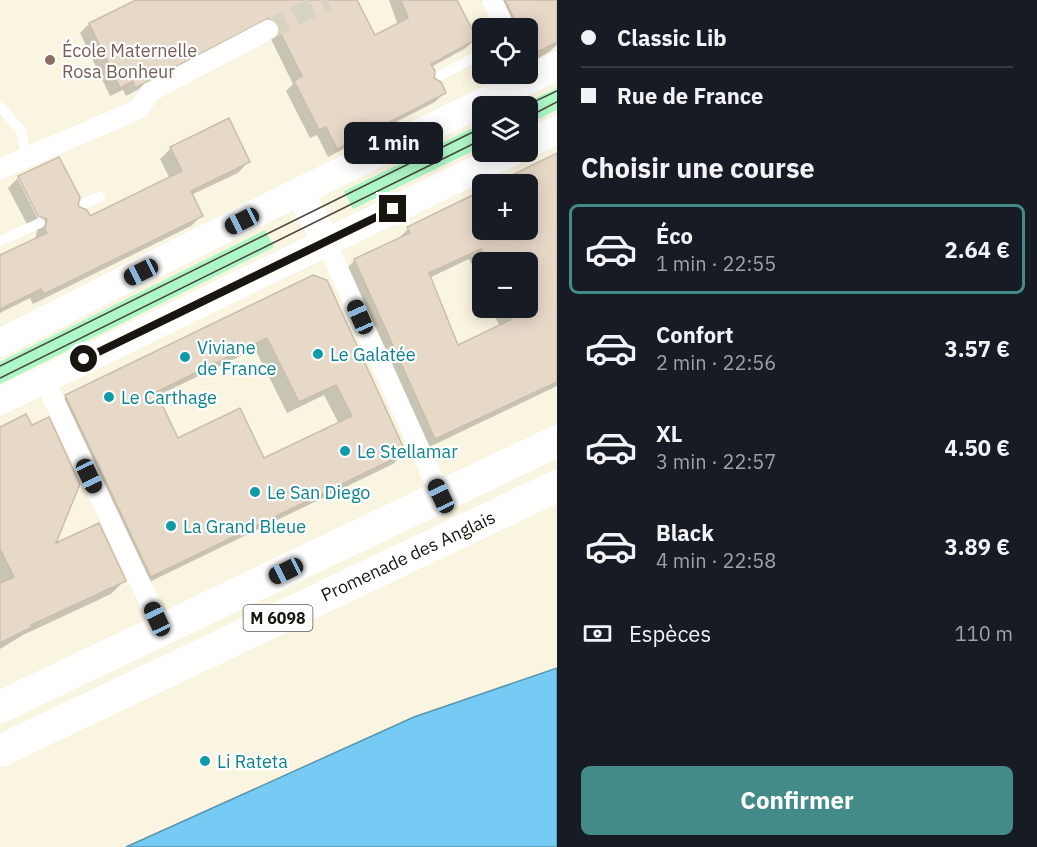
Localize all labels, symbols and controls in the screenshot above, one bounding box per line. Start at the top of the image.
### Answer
map controls [472,18,538,318]
button: locate [472,18,538,84]
text: Classic Lib [617,23,727,52]
place label: École Maternelle Rosa Bonheur [62,39,197,83]
marker: École Maternelle Rosa Bonheur [43,53,57,67]
text: Rue de France [617,81,763,110]
button: layers [472,96,538,162]
callout: 1 min [344,122,442,164]
text: 1 min [367,129,420,156]
text: Choisir une course [581,150,815,185]
button: + [472,174,538,240]
route end [379,195,406,222]
car [222,205,262,237]
text: Éco [656,221,693,250]
icon: car [584,222,638,276]
text: 2.64 € [945,235,1010,264]
text: 1 min · 22:55 [656,250,776,277]
button: − [472,252,538,318]
car [121,256,161,288]
car [344,297,376,337]
text: Confort [656,320,734,349]
icon: car [584,321,638,375]
text: 3.57 € [945,334,1010,363]
place label: Viviane de France [197,336,277,380]
place label: Le Galatée [330,343,416,366]
route start [70,345,97,372]
marker: Le Galatée [311,347,325,361]
text: 2 min · 22:56 [656,349,776,376]
marker: Viviane de France [178,350,192,364]
place label: Le Carthage [121,386,217,409]
marker: Le Carthage [102,390,116,404]
text: XL [656,419,682,448]
icon: car [584,420,638,474]
text: 4.50 € [945,433,1010,462]
place label: Le Stellamar [357,440,458,463]
marker: Le Stellamar [338,444,352,458]
text: 3 min · 22:57 [656,448,776,475]
car [73,456,105,496]
car [425,476,457,516]
place label: Le San Diego [267,481,370,504]
marker: Le San Diego [248,485,262,499]
street label: Promenade des Anglais [317,505,499,607]
place label: La Grand Bleue [183,515,306,538]
text: Black [656,518,714,547]
marker: La Grand Bleue [164,519,178,533]
icon: car [584,519,638,573]
text: 3.89 € [945,532,1010,561]
text: 4 min · 22:58 [656,547,776,574]
car [266,555,306,587]
car [141,599,173,639]
road number: M 6098 [244,605,312,631]
icon: cash [581,617,614,650]
text: Espèces [629,619,711,648]
text: 110 m [955,620,1013,647]
place label: Li Rateta [217,750,288,773]
marker: Li Rateta [198,754,212,768]
button: Confirmer [581,766,1013,835]

